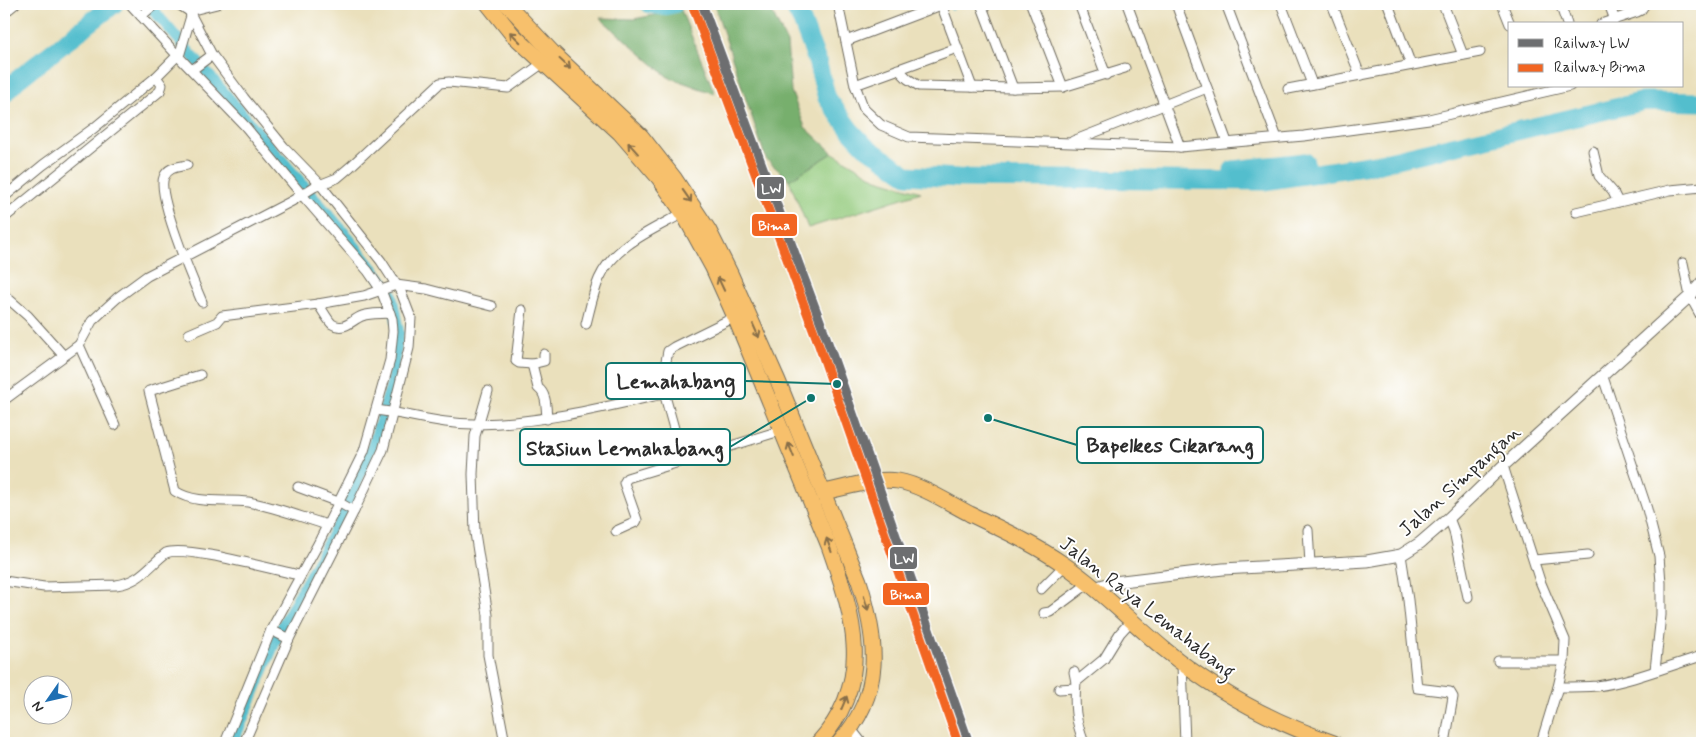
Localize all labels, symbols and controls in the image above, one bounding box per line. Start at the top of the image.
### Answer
legend [1508,22,1684,88]
one-way arrow [509,30,521,43]
text: Railway LW [1554,34,1630,54]
one-way arrow [558,58,571,70]
text: Railway Bima [1554,58,1646,78]
one-way arrow [627,141,639,154]
line badge: LW [756,176,785,200]
text: LW [761,180,781,198]
one-way arrow [682,188,692,202]
line badge: Bima [751,213,798,237]
text: Bima [758,217,790,235]
one-way arrow [715,277,725,292]
one-way arrow [752,323,762,338]
callout: Lemahabang [606,363,745,399]
text: Lemahabang [617,368,736,398]
street label: Jalan Simpangan [1393,419,1528,545]
callout: Bapelkes Cikarang [1077,427,1263,463]
callout: Stasiun Lemahabang [520,429,730,465]
text: Bapelkes Cikarang [1086,432,1254,460]
text: Stasiun Lemahabang [526,435,724,463]
one-way arrow [785,443,795,458]
street label: Jalan Raya Lemahabang [1052,531,1241,687]
one-way arrow [824,538,833,554]
line badge: LW [889,546,918,570]
text: LW [894,550,914,568]
line badge: Bima [882,582,930,606]
text: Bima [890,586,922,604]
one-way arrow [862,595,872,611]
north arrow [22,674,72,724]
one-way arrow [840,695,849,711]
text: N [28,698,48,716]

